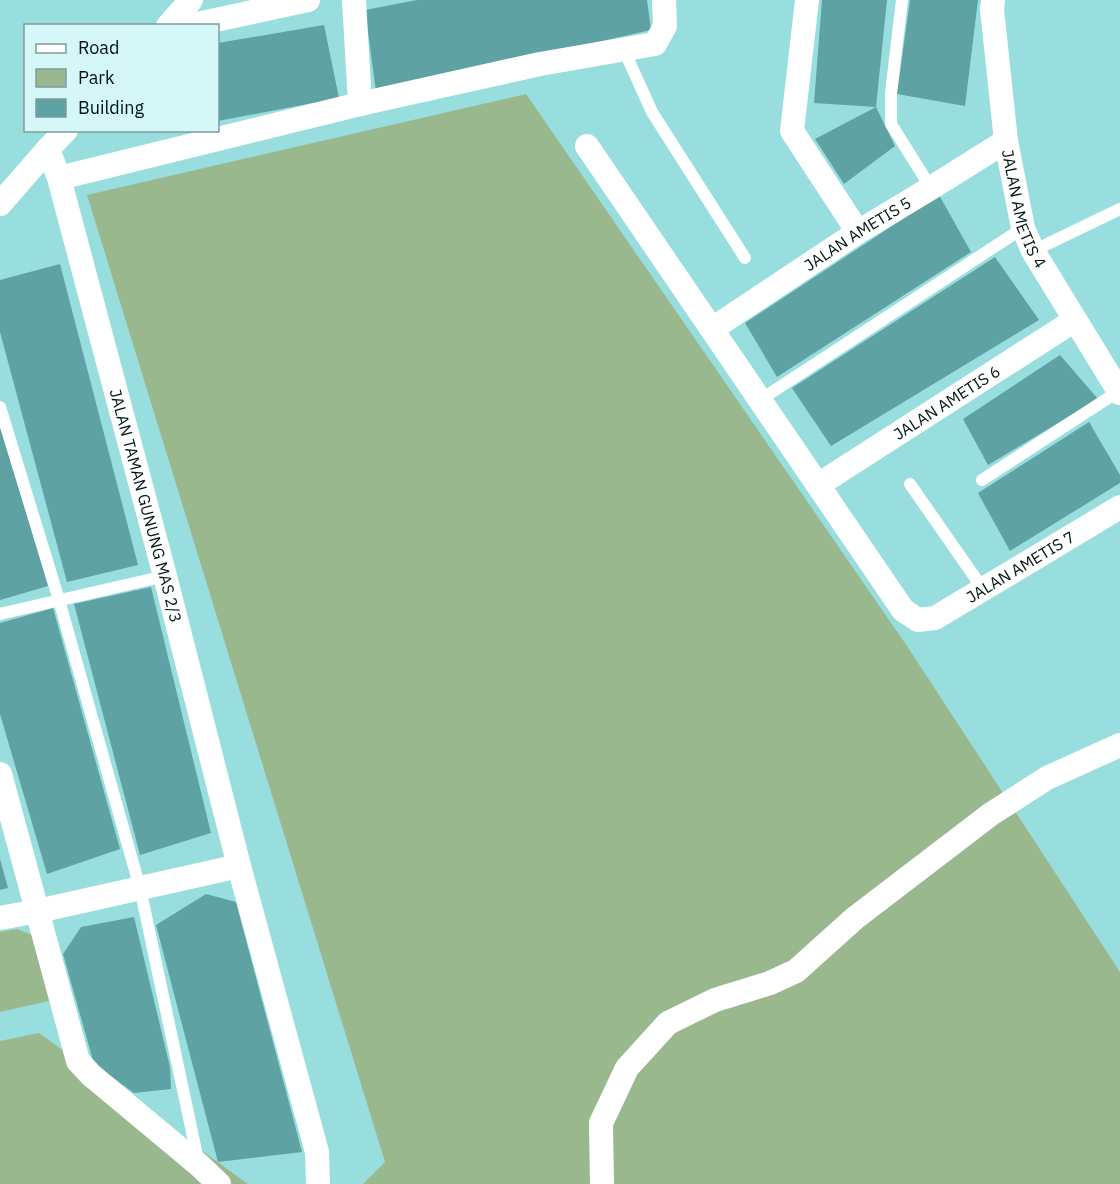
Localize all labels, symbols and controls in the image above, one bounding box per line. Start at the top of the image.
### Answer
legend [24,24,219,132]
text: Road [78,36,119,59]
text: Park [78,66,115,89]
text: Building [78,96,145,119]
street label: JALAN AMETIS 4 [998,148,1051,271]
street label: JALAN AMETIS 5 [800,192,915,275]
street label: JALAN AMETIS 6 [890,361,1004,444]
street label: JALAN TAMAN GUNUNG MAS 2/3 [106,387,186,625]
street label: JALAN AMETIS 7 [963,527,1078,607]

